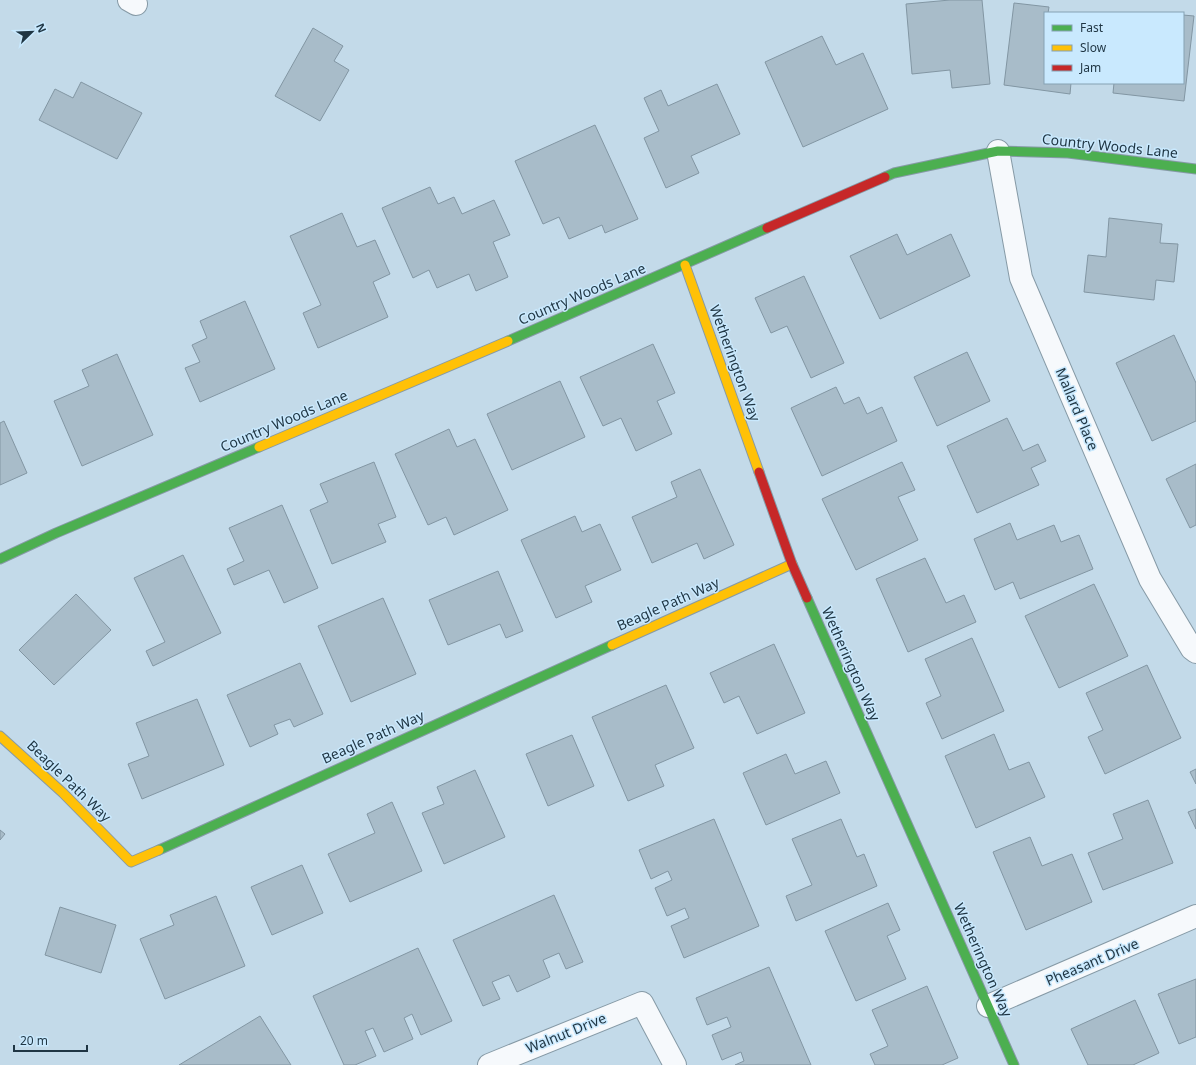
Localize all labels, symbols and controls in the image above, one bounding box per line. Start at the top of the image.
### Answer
north arrow [12,12,52,52]
legend [1044,12,1184,84]
text: Fast [1080,19,1104,36]
text: N [33,21,50,35]
text: Slow [1080,39,1107,56]
text: Jam [1079,59,1101,76]
street label: Country Woods Lane [1041,129,1179,162]
street label: Country Woods Lane [515,258,648,329]
street label: Wetherington Way [706,302,766,424]
street label: Mallard Place [1052,365,1103,453]
street label: Country Woods Lane [217,385,350,456]
street label: Beagle Path Way [614,572,723,635]
street label: Wetherington Way [818,604,885,724]
street label: Beagle Path Way [319,705,428,768]
street label: Beagle Path Way [23,736,116,826]
street label: Wetherington Way [950,900,1017,1020]
street label: Pheasant Drive [1042,933,1141,990]
street label: Walnut Drive [523,1008,609,1057]
scale bar [14,1027,87,1053]
text: 20 m [20,1032,48,1049]

